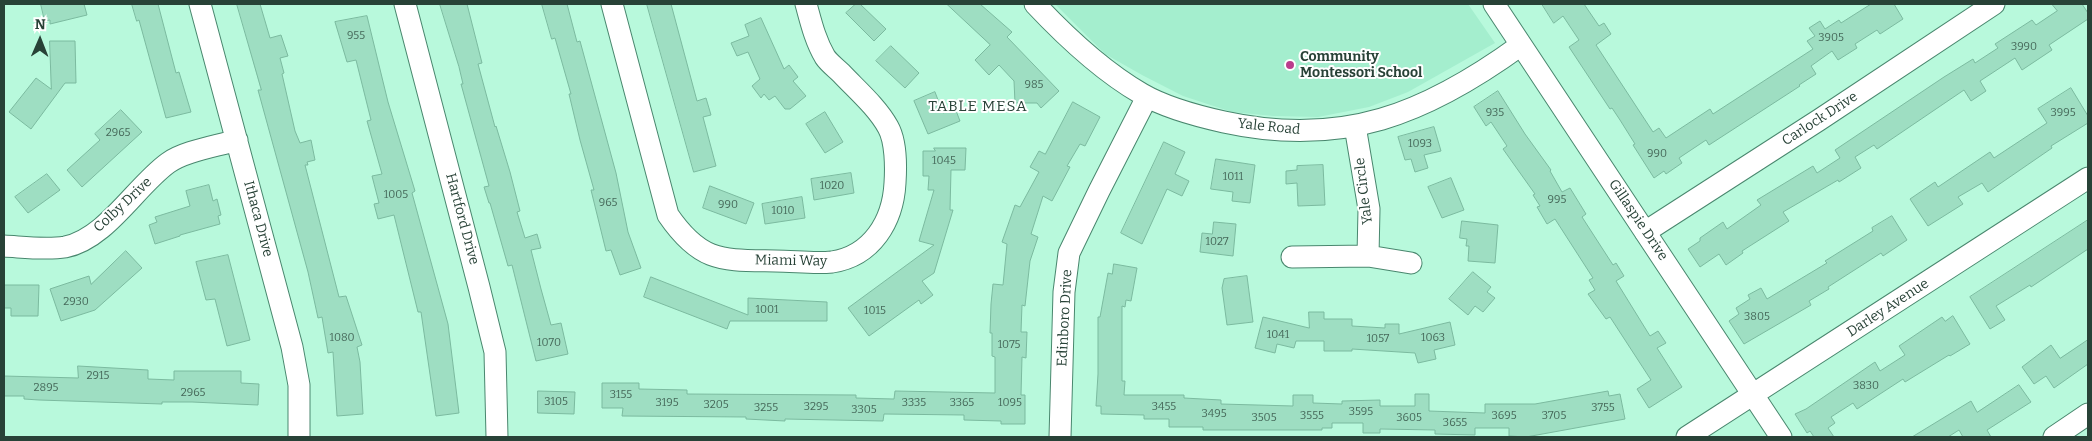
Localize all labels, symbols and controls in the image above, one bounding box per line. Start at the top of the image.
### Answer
north arrow [15,15,65,65]
text: N [35,16,46,33]
house number: 955 [347,29,365,43]
house number: 3905 [1818,31,1844,45]
house number: 3990 [2011,40,2037,54]
place label: Community Montessori School [1300,49,1422,82]
marker: Community Montessori School [1284,59,1296,71]
house number: 985 [1025,78,1043,92]
street label: Carlock Drive [1779,88,1861,150]
district label: TABLE MESA [927,98,1029,116]
house number: 935 [1486,106,1504,120]
house number: 3995 [2050,106,2076,120]
street label: Yale Road [1237,115,1301,139]
house number: 2965 [106,126,130,140]
house number: 1093 [1408,137,1432,151]
house number: 990 [1647,147,1667,161]
house number: 1045 [932,154,956,168]
street label: Yale Circle [1352,157,1376,225]
house number: 1011 [1223,170,1243,184]
street label: Hartford Drive [442,171,482,267]
street label: Colby Drive [90,174,156,236]
street label: Gillaspie Drive [1605,176,1671,264]
street label: Ithaca Drive [240,179,276,259]
house number: 1020 [820,179,844,193]
house number: 1005 [384,188,408,202]
house number: 995 [1548,193,1566,207]
house number: 965 [599,196,617,210]
house number: 990 [718,198,738,212]
house number: 1010 [772,204,794,218]
house number: 1027 [1206,235,1228,249]
street label: Miami Way [755,252,827,270]
street label: Edinboro Drive [1054,269,1076,367]
street label: Darley Avenue [1844,275,1932,341]
house number: 2930 [63,295,89,309]
house number: 1001 [756,303,778,317]
house number: 1015 [864,304,886,318]
house number: 3805 [1744,310,1770,324]
house number: 1041 [1267,328,1289,342]
house number: 1080 [329,331,355,345]
house number: 1063 [1421,331,1445,345]
house number: 1057 [1367,332,1389,346]
house number: 1070 [537,336,561,350]
house number: 1075 [998,338,1020,352]
house number: 2915 [87,369,109,383]
house number: 3830 [1853,379,1879,393]
house number: 2895 [34,381,58,395]
house number: 2965 [181,386,205,400]
house number: 3155 [610,388,632,402]
house number: 3105 [544,395,568,409]
house number: 3195 [655,396,679,410]
house number: 3335 [902,396,926,410]
house number: 3365 [950,396,974,410]
house number: 1095 [998,396,1022,410]
house number: 3205 [703,398,729,412]
house number: 3295 [804,400,828,414]
house number: 3455 [1152,400,1176,414]
house number: 3255 [754,401,778,415]
house number: 3755 [1591,401,1615,415]
house number: 3305 [851,403,877,417]
house number: 3595 [1349,405,1373,419]
house number: 3495 [1201,407,1227,421]
house number: 3555 [1300,409,1324,423]
house number: 3695 [1491,409,1517,423]
house number: 3705 [1542,409,1566,423]
house number: 3505 [1251,411,1277,425]
house number: 3605 [1396,411,1422,425]
house number: 3655 [1443,416,1467,430]

